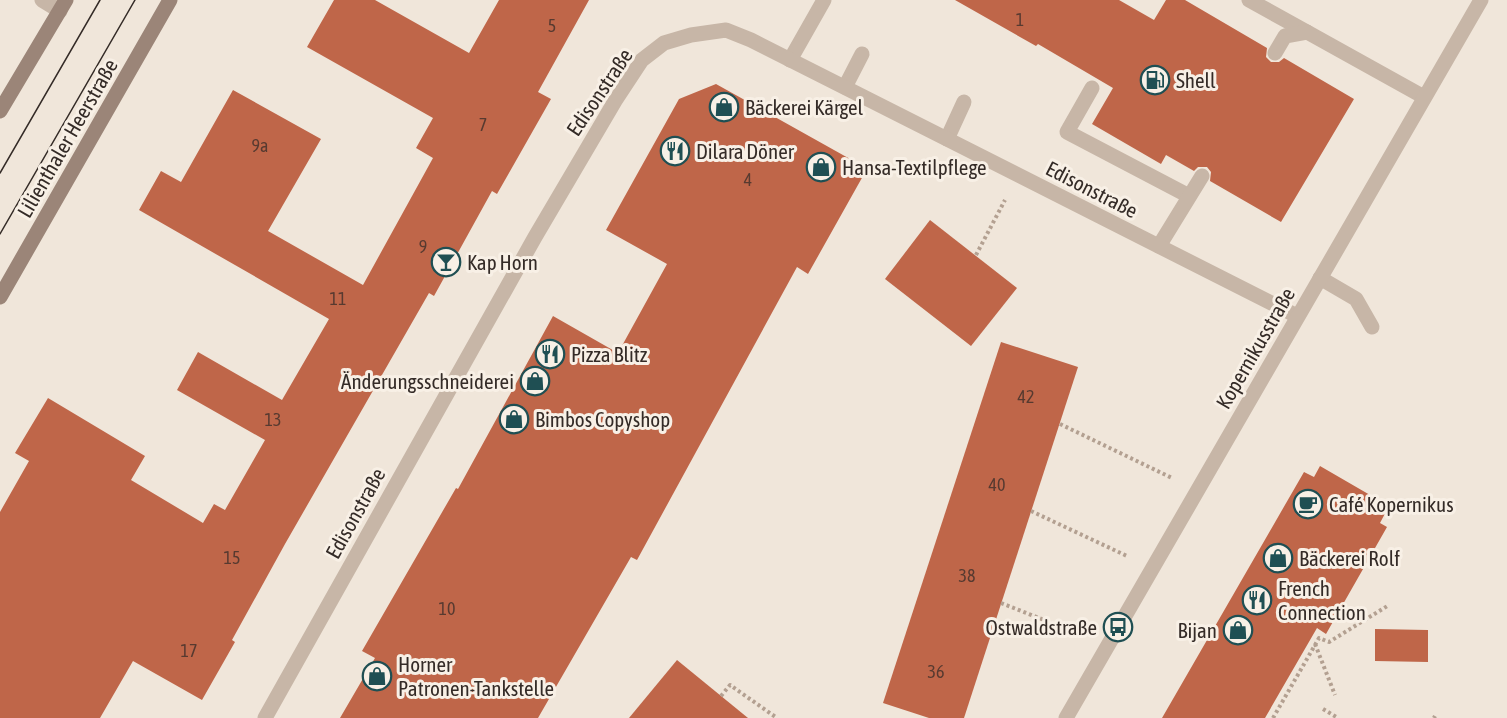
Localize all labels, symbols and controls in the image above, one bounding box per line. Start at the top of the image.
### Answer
house number: 1 [1016,9,1024,30]
house number: 5 [548,15,556,36]
street label: Edisonstraße [561,44,637,140]
street label: Lilienthaler Heerstraße [12,55,122,221]
fuel station icon: Shell [1139,64,1171,96]
place label: Shell [1176,68,1216,92]
shop icon: Bäckerei Kärgel [708,91,740,123]
place label: Bäckerei Kärgel [745,95,864,119]
house number: 7 [479,114,487,135]
house number: 9a [252,135,268,156]
restaurant icon: Dilara Döner [659,135,691,167]
place label: Dilara Döner [696,139,795,163]
shop icon: Hansa-Textilpflege [805,151,837,183]
place label: Hansa-Textilpflege [842,155,987,179]
street label: Edisonstraße [1042,156,1142,222]
house number: 4 [744,169,752,190]
house number: 9 [419,236,427,257]
bar icon: Kap Horn [430,246,462,278]
place label: Kap Horn [467,250,538,274]
street label: Kopernikusstraße [1211,283,1299,413]
house number: 11 [330,288,346,309]
restaurant icon: Pizza Blitz [534,338,566,370]
place label: Pizza Blitz [571,342,648,366]
shop icon: Änderungsschneiderei [519,365,551,397]
place label: Änderungsschneiderei [341,369,514,393]
house number: 42 [1018,386,1034,407]
shop icon: Bimbos Copyshop [498,403,530,435]
place label: Bimbos Copyshop [535,407,670,431]
house number: 13 [265,409,281,430]
street label: Edisonstraße [320,464,390,562]
house number: 40 [989,474,1005,495]
cafe icon: Café Kopernikus [1292,488,1324,520]
place label: Café Kopernikus [1329,492,1454,516]
shop icon: Bäckerei Rolf [1262,542,1294,574]
place label: Bäckerei Rolf [1299,546,1400,570]
house number: 15 [224,547,240,568]
house number: 38 [959,565,975,586]
place label: French Connection [1278,576,1366,624]
restaurant icon: French Connection [1241,584,1273,616]
house number: 10 [439,598,455,619]
bus stop icon: Ostwaldstraße [1102,611,1134,643]
shop icon: Bijan [1222,614,1254,646]
place label: Ostwaldstraße [985,615,1097,639]
place label: Bijan [1177,618,1217,642]
house number: 17 [181,640,197,661]
place label: Horner Patronen-Tankstelle [398,652,554,700]
shop icon: Horner Patronen-Tankstelle [361,660,393,692]
house number: 36 [928,661,944,682]

